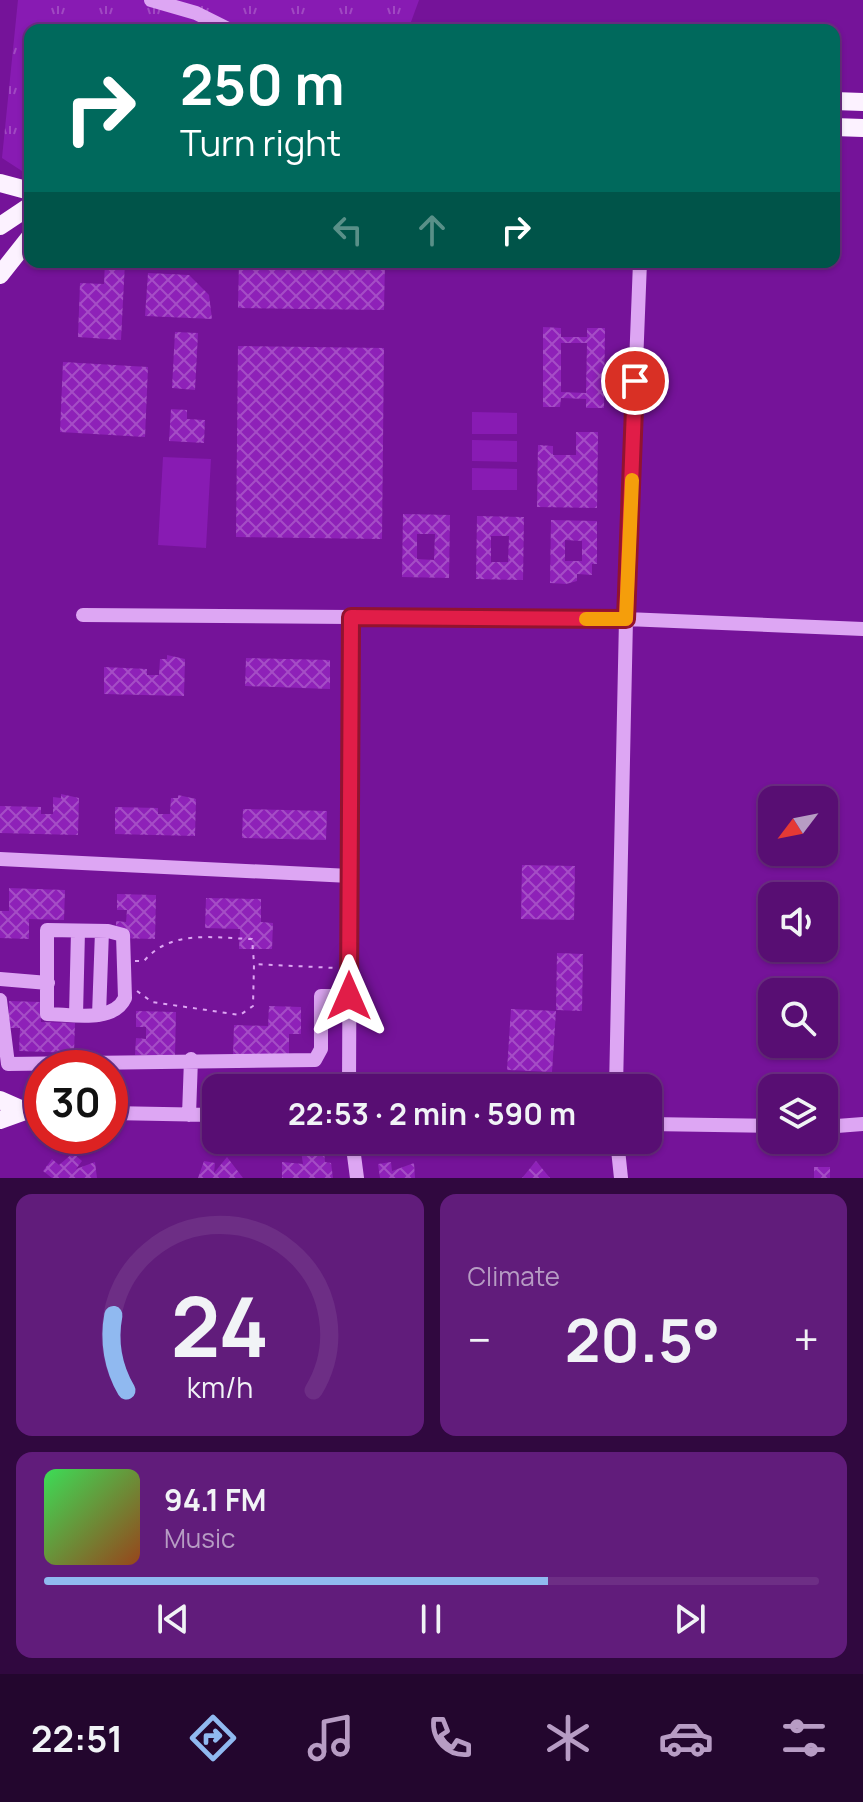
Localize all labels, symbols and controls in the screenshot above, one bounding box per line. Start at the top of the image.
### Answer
text: 250 m [180,45,345,122]
icon: right [48,56,152,160]
text: Turn right [180,118,341,167]
icon: left [326,208,370,252]
icon: ahead [410,208,454,252]
icon: right [494,208,538,252]
pin [601,347,669,415]
icon: arrive [613,359,657,403]
north arrow [758,786,838,866]
map controls [758,786,838,1154]
button: sound [758,882,838,962]
position arrow [307,954,391,1038]
button: search [758,978,838,1058]
speed limit sign: 30 [24,1050,128,1154]
button: layers [758,1074,838,1154]
text: 22:53 · 2 min · 590 m [288,1093,576,1134]
text: Climate [468,1258,560,1294]
text: 24 [171,1268,269,1382]
text: 20.5° [565,1298,720,1380]
text: − [468,1309,491,1369]
text: + [794,1309,819,1369]
text: km/h [187,1368,253,1407]
text: 94.1 FM [164,1479,266,1520]
text: Music [164,1520,235,1556]
icon: previous [151,1597,195,1641]
icon: pause [409,1597,453,1641]
icon: next [668,1597,712,1641]
icon: directions [185,1710,241,1766]
icon: music [303,1710,359,1766]
icon: phone [422,1710,478,1766]
icon: climate [540,1710,596,1766]
icon: car [658,1710,714,1766]
icon: filters [776,1710,832,1766]
text: 22:51 [31,1714,123,1763]

